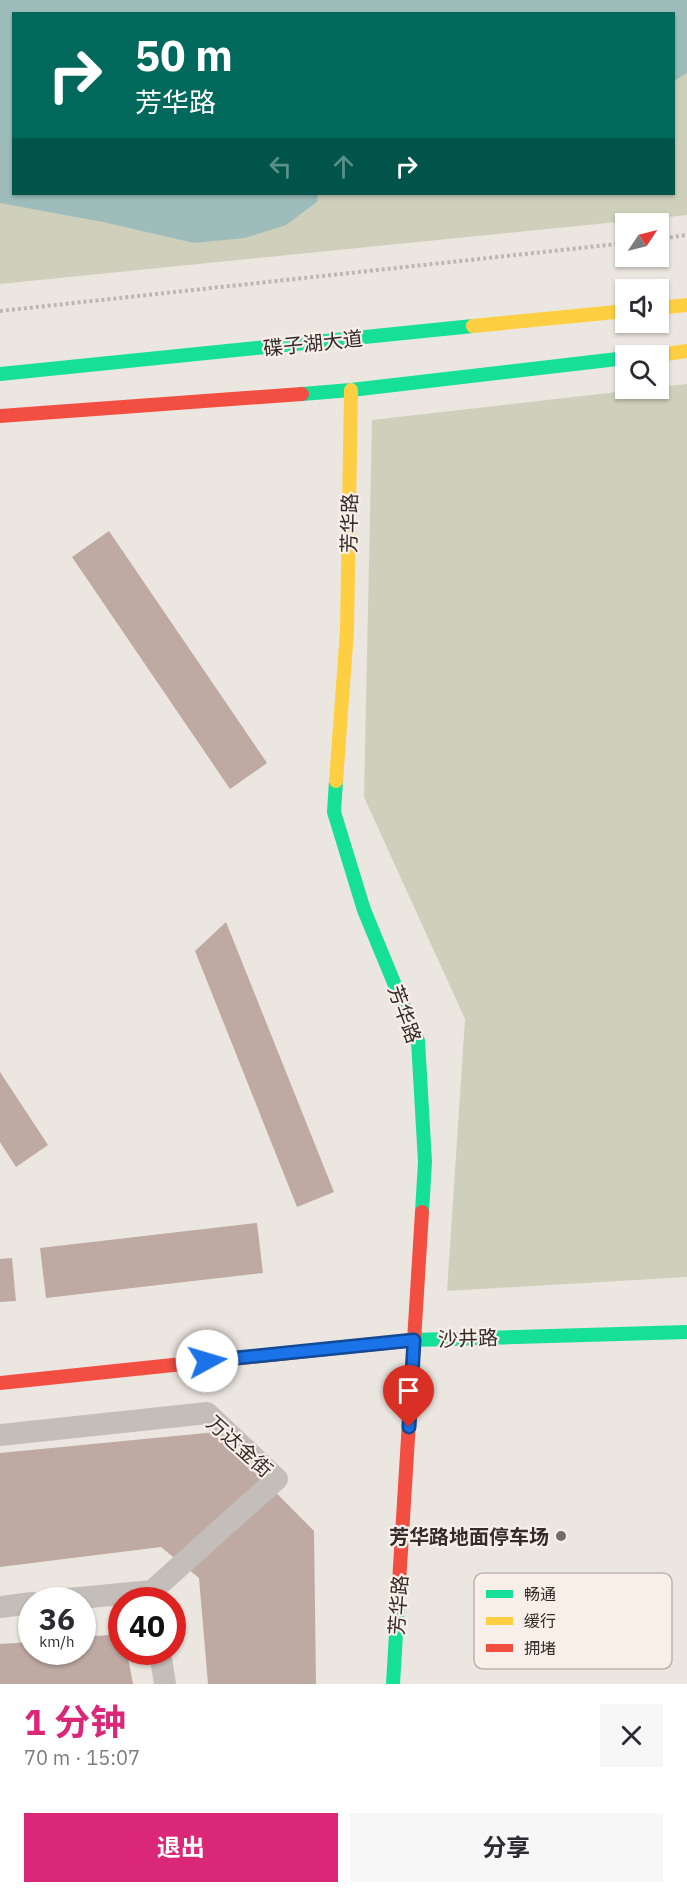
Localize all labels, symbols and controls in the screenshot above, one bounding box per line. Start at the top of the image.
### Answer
text: 50 m [135,28,233,83]
icon: right [36,36,114,114]
text: 芳华路 [135,84,216,119]
icon: left [264,150,297,183]
icon: ahead [327,150,360,183]
icon: right [390,150,423,183]
north arrow [615,213,669,267]
map controls [615,213,669,399]
button: sound [615,279,669,333]
street label: 碟子湖大道 [262,324,364,362]
button: search [615,345,669,399]
street label: 芳华路 [335,493,363,553]
street label: 芳华路 [382,981,428,1047]
street label: 沙井路 [438,1323,498,1353]
position arrow [175,1329,239,1393]
pin [383,1365,434,1427]
icon: arrive [392,1374,425,1407]
street label: 万达金街 [201,1409,279,1483]
place label: 芳华路地面停车场 [389,1523,549,1550]
marker: 芳华路地面停车场 [554,1529,568,1543]
legend [474,1573,672,1669]
street label: 芳华路 [382,1574,414,1636]
text: 畅通 [524,1584,556,1604]
speed limit sign: 40 [108,1587,186,1665]
text: 36 [39,1599,75,1638]
text: 缓行 [524,1611,556,1631]
text: km/h [39,1632,75,1651]
text: 拥堵 [524,1638,556,1658]
text: 1 分钟 [24,1698,126,1745]
button: close [600,1704,663,1767]
text: 70 m · 15:07 [24,1744,140,1771]
button: 退出 [24,1813,338,1882]
button: 分享 [350,1813,663,1882]

